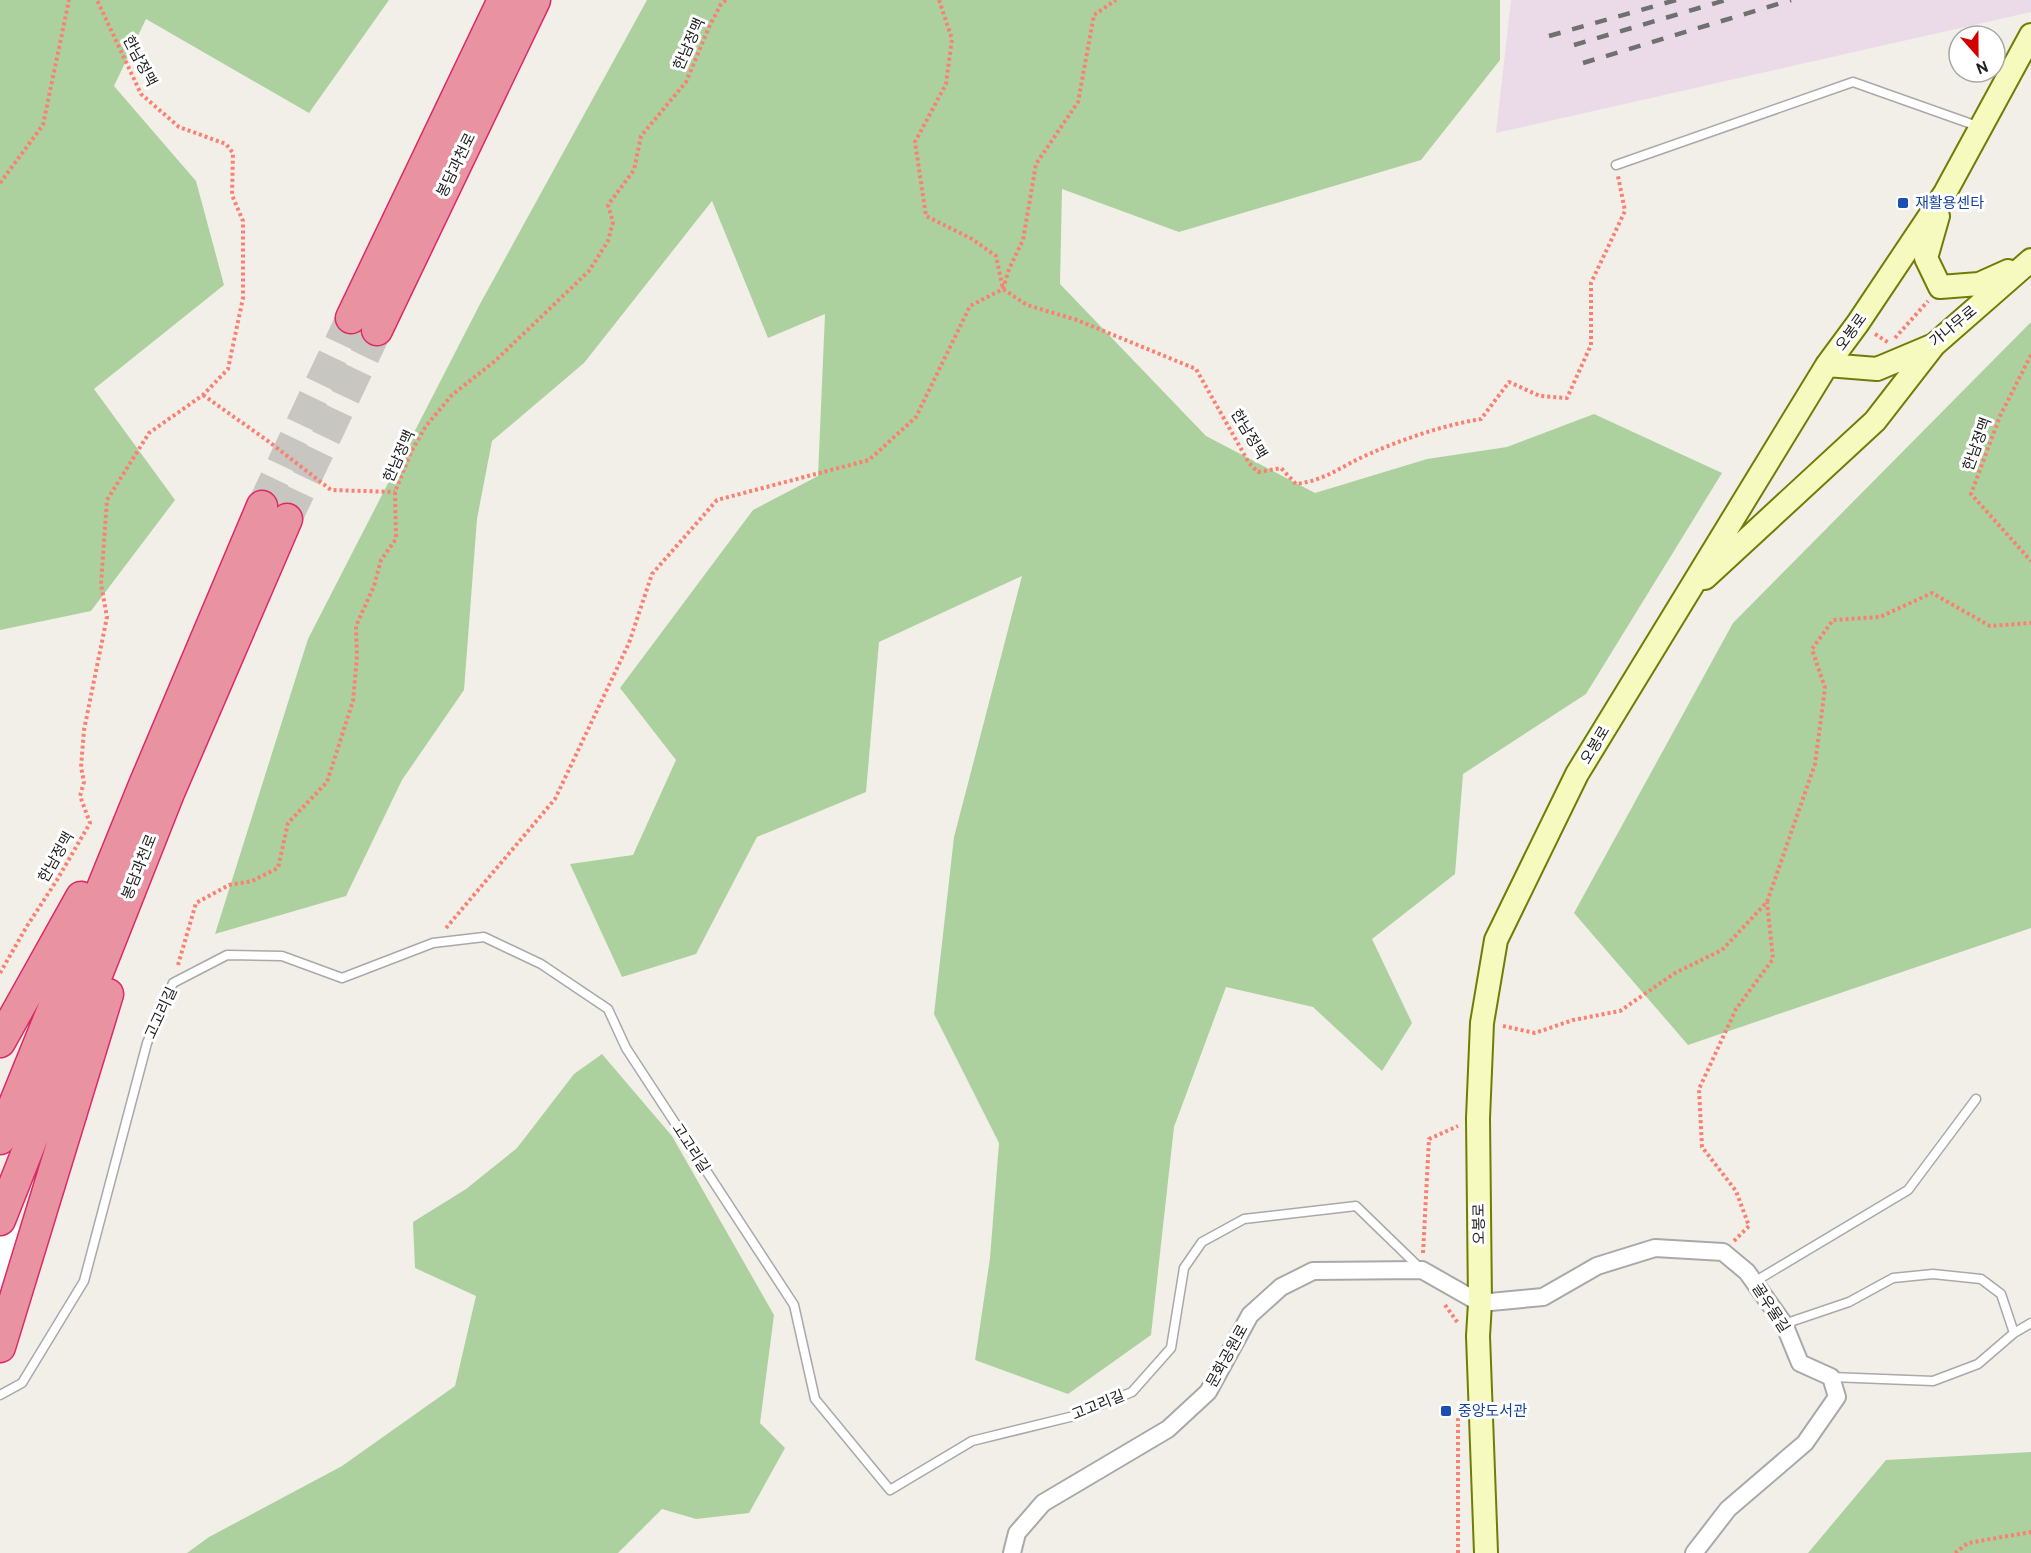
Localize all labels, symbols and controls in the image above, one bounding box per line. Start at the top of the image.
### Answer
street label: 한남정맥 [670,16,710,74]
north arrow [1947,24,2007,84]
street label: 한남정맥 [117,33,160,91]
text: N [1973,55,1991,78]
street label: 봉담과천로 [433,130,481,201]
place label: 재활용센타 [1915,195,1984,214]
marker: 재활용센타 [1896,196,1910,210]
street label: 가나무로 [1927,302,1981,352]
street label: 오봉로 [1832,311,1872,355]
street label: 한남정맥 [1225,406,1270,463]
street label: 한남정맥 [1960,415,1997,474]
street label: 한남정맥 [380,428,420,486]
street label: 오봉로 [1577,723,1615,768]
street label: 한남정맥 [35,829,79,886]
street label: 봉담과천로 [118,832,162,903]
street label: 고고리길 [142,985,183,1043]
street label: 고고리길 [667,1120,713,1177]
street label: 오봉로 [1471,1203,1490,1245]
street label: 골우물길 [1747,1280,1793,1337]
street label: 문화공원로 [1203,1322,1253,1392]
street label: 고고리길 [1069,1387,1128,1426]
place label: 중앙도서관 [1458,1403,1527,1422]
marker: 중앙도서관 [1439,1404,1453,1418]

